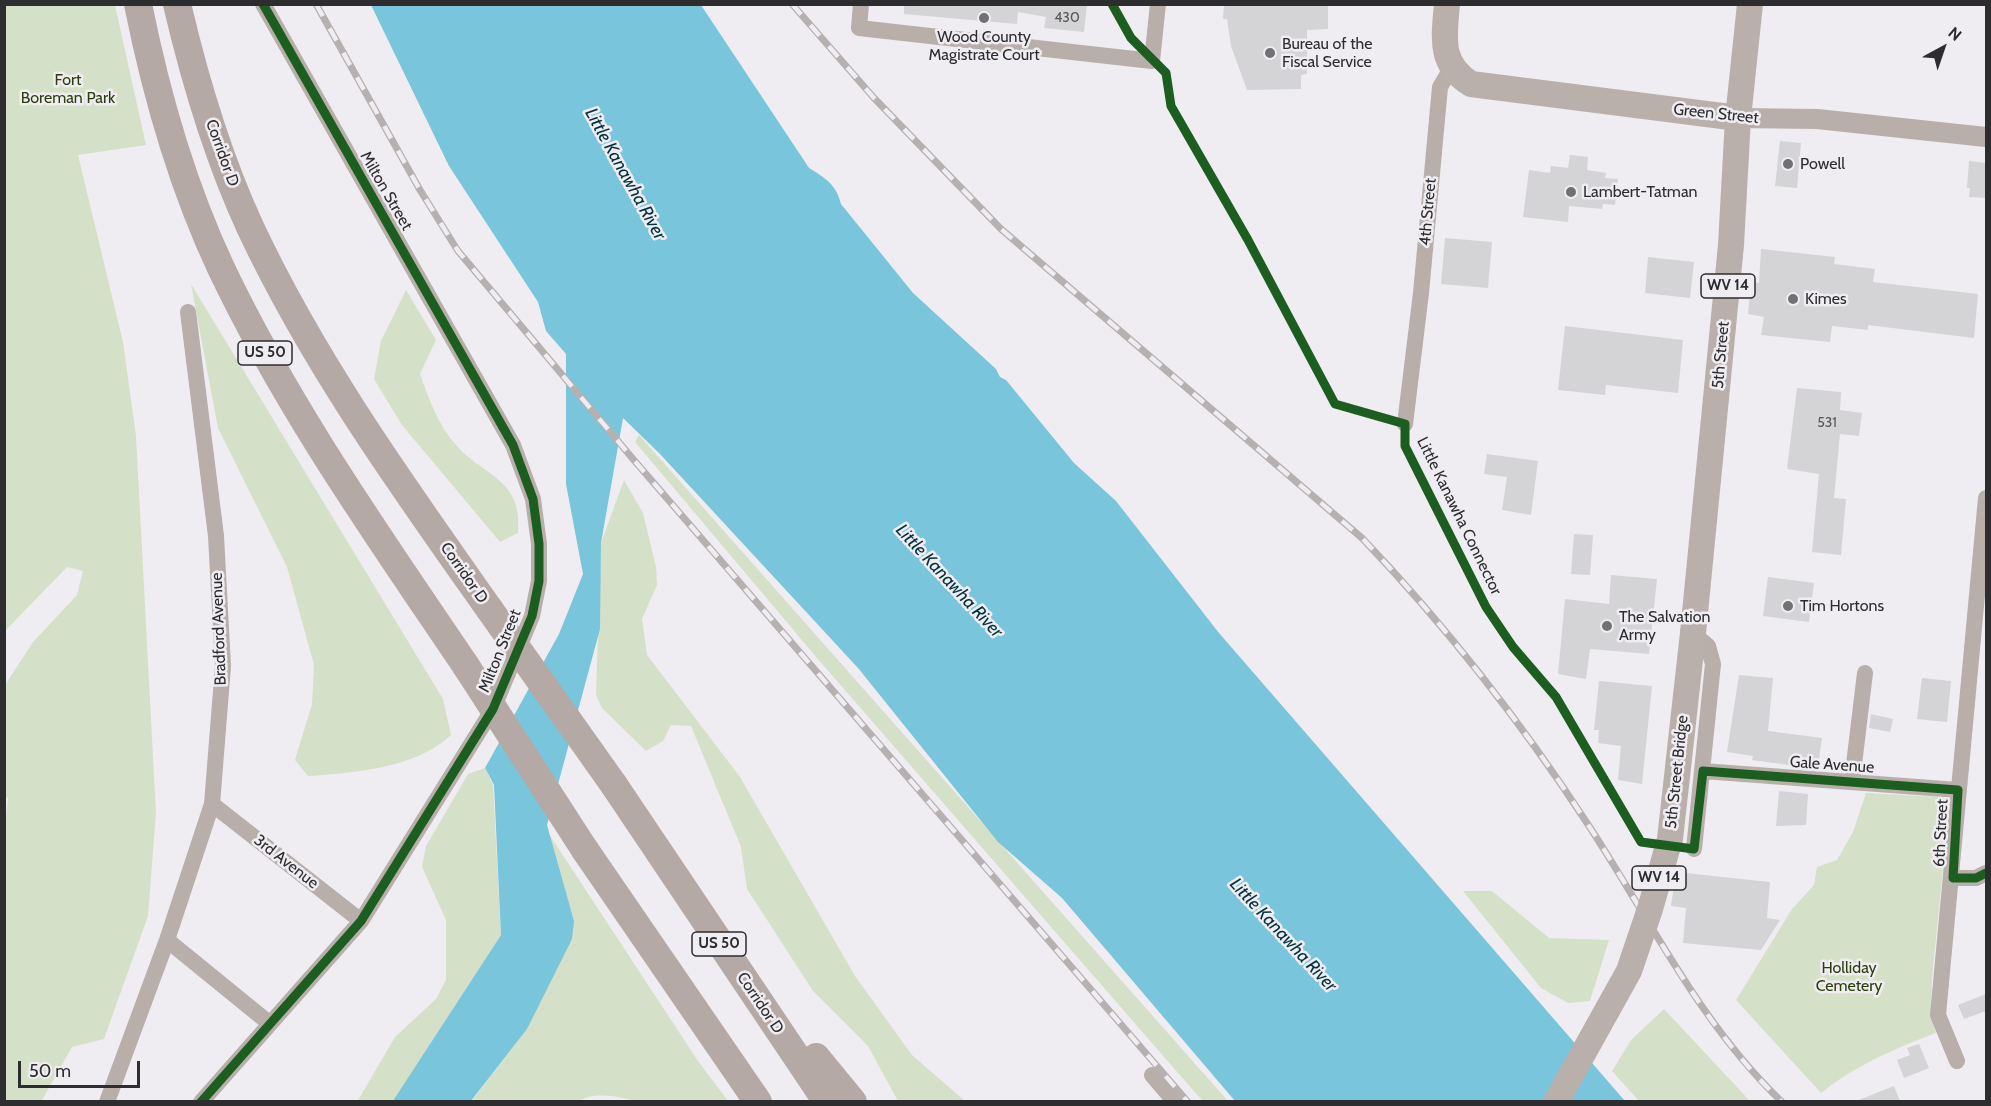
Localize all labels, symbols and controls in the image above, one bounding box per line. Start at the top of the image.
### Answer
house number: 430 [1054,10,1080,26]
marker: Wood County Magistrate Court [977,11,991,25]
north arrow [1913,18,1973,78]
text: N [1944,23,1965,45]
place label: Wood County Magistrate Court [928,27,1040,65]
place label: Bureau of the Fiscal Service [1282,34,1372,72]
marker: Bureau of the Fiscal Service [1263,46,1277,60]
park label: Fort Boreman Park [21,70,115,108]
street label: Green Street [1672,100,1760,128]
water label: Little Kanawha River [580,104,670,244]
street label: Corridor D [201,117,243,189]
street label: Milton Street [356,148,416,234]
place label: Powell [1800,154,1845,174]
marker: Powell [1781,157,1795,171]
street label: 4th Street [1415,177,1441,247]
place label: Lambert-Tatman [1583,182,1698,202]
marker: Lambert-Tatman [1564,185,1578,199]
road number: WV 14 [1701,274,1755,298]
place label: Kimes [1805,289,1847,309]
marker: Kimes [1786,292,1800,306]
street label: 5th Street [1708,321,1734,389]
road number: US 50 [238,341,292,365]
house number: 531 [1817,415,1837,431]
street label: Little Kanawha Connector [1412,434,1506,598]
water label: Little Kanawha River [891,520,1007,642]
street label: Corridor D [436,539,492,607]
street label: Bradford Avenue [207,572,231,686]
place label: Tim Hortons [1800,596,1884,616]
marker: Tim Hortons [1781,599,1795,613]
street label: Milton Street [475,607,525,695]
place label: The Salvation Army [1619,607,1710,645]
marker: The Salvation Army [1600,619,1614,633]
street label: 5th Street Bridge [1661,714,1693,830]
street label: Gale Avenue [1789,752,1875,778]
street label: 6th Street [1930,799,1952,867]
street label: 3rd Avenue [250,831,322,893]
road number: WV 14 [1632,866,1686,890]
water label: Little Kanawha River [1225,874,1341,996]
road number: US 50 [692,932,746,956]
park label: Holliday Cemetery [1816,958,1882,996]
street label: Corridor D [732,969,788,1037]
scale bar [21,1049,142,1087]
text: 50 m [29,1060,71,1082]

